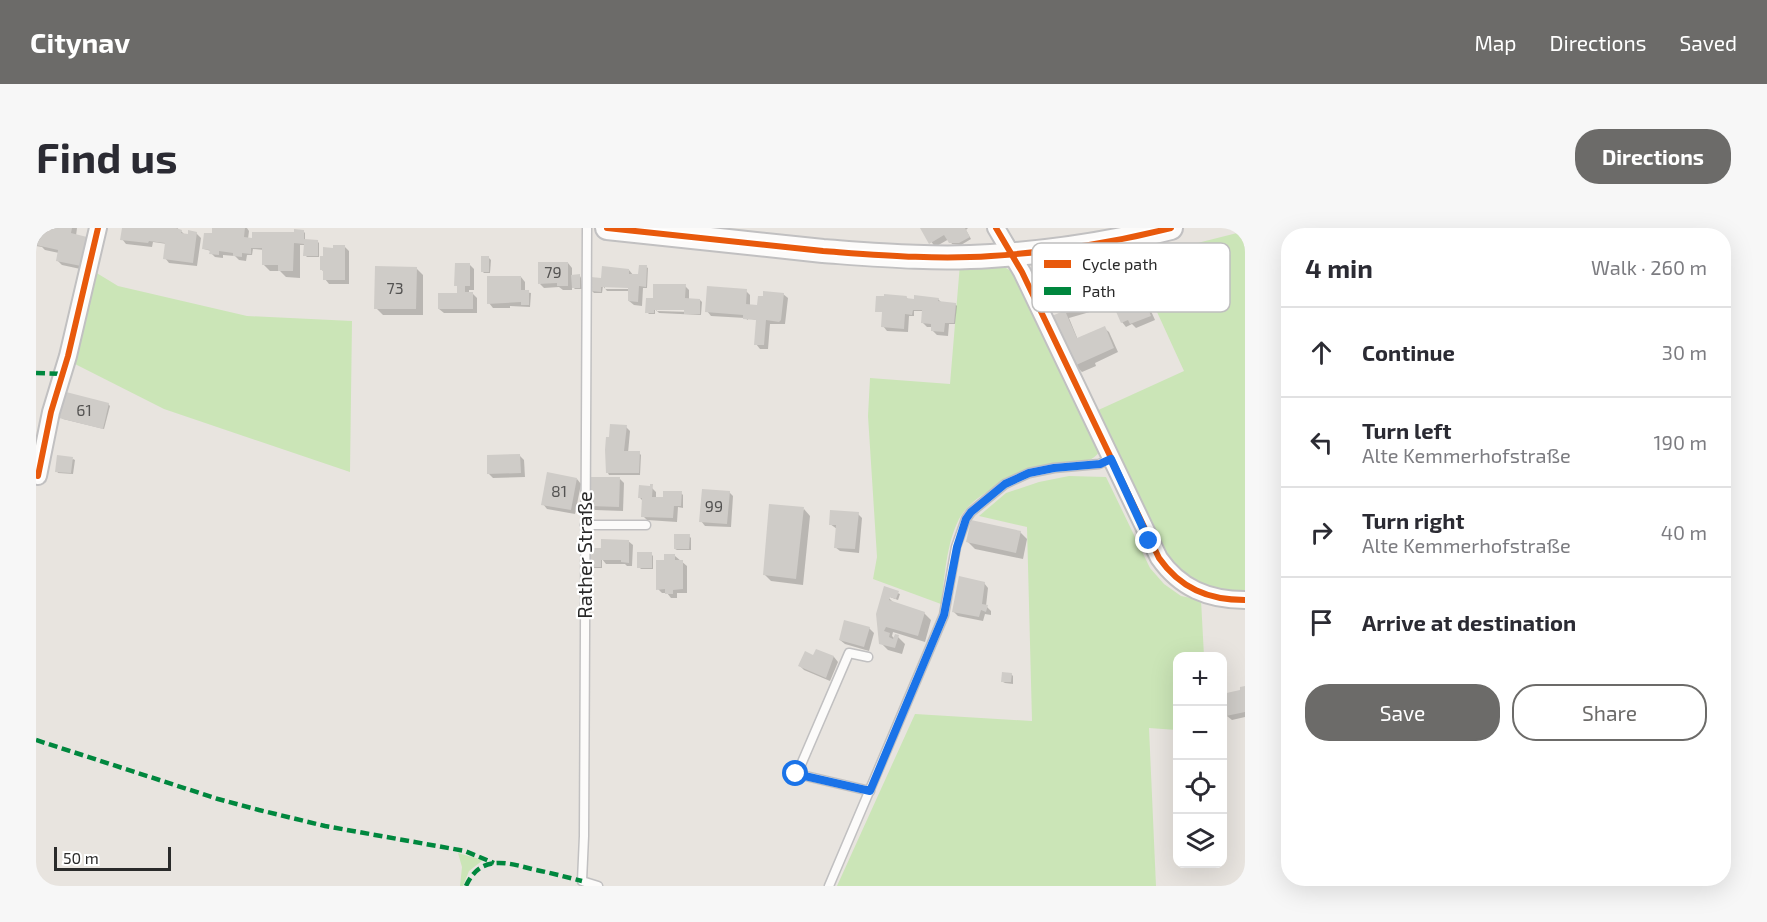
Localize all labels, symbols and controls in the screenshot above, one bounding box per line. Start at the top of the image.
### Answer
text: Citynav [30,25,130,59]
text: Map [1474,30,1517,55]
text: Directions [1550,30,1646,55]
text: Saved [1679,30,1737,55]
button: Directions [1575,129,1731,184]
text: Find us [36,131,178,181]
legend [1032,243,1230,312]
text: 4 min [1305,252,1373,283]
text: Cycle path [1082,254,1158,273]
text: Walk · 260 m [1591,255,1707,279]
house number: 79 [544,262,562,281]
house number: 73 [386,278,404,297]
text: Path [1082,281,1116,300]
icon: ahead [1305,336,1338,369]
text: Continue [1362,339,1455,365]
text: 30 m [1662,340,1707,364]
house number: 61 [76,400,92,419]
text: Turn left [1362,417,1451,443]
icon: left [1305,426,1338,459]
text: 190 m [1654,430,1707,454]
text: Alte Kemmerhofstraße [1362,443,1571,467]
house number: 81 [551,481,567,500]
street label: Rather Straße [572,491,596,619]
house number: 99 [705,496,723,515]
text: Turn right [1362,507,1464,533]
icon: right [1305,516,1338,549]
text: 40 m [1661,520,1707,544]
route end [1135,527,1161,553]
text: Alte Kemmerhofstraße [1362,533,1571,557]
icon: arrive [1305,606,1338,639]
text: Arrive at destination [1362,609,1576,635]
map controls [1173,652,1227,868]
button: + [1173,652,1227,706]
button: Save [1305,684,1500,741]
button: Share [1512,684,1707,741]
button: − [1173,706,1227,760]
route start [782,760,808,786]
button: locate [1173,760,1227,814]
button: layers [1173,814,1227,868]
scale bar [54,844,171,872]
text: 50 m [63,848,99,867]

